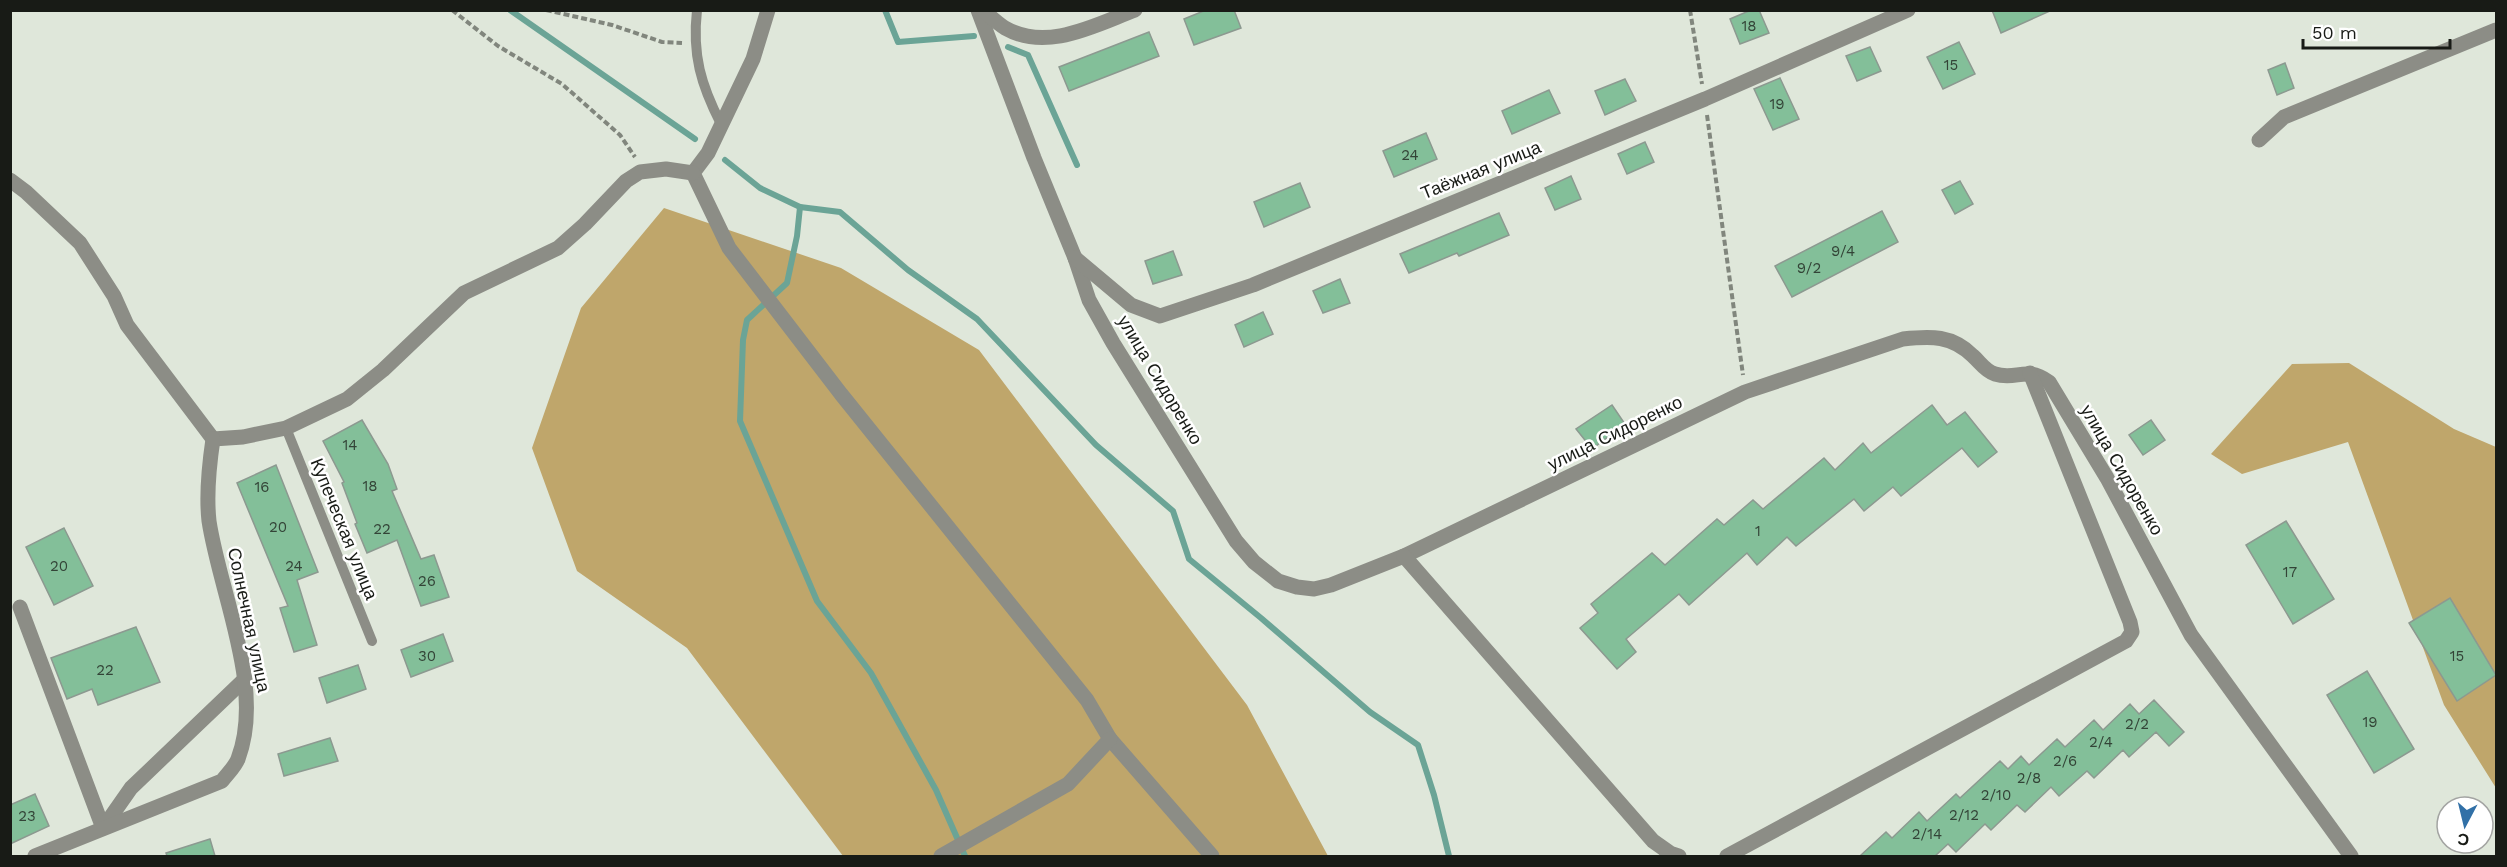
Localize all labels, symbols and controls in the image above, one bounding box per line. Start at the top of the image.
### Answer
scale bar [2303,12,2450,50]
house number: 18 [1741,17,1757,35]
text: 50 m [2312,22,2357,43]
house number: 15 [1944,56,1958,74]
house number: 19 [1769,95,1785,113]
street label: Таёжная улица [1418,136,1545,203]
house number: 24 [1401,146,1419,164]
house number: 9/4 [1831,242,1855,260]
house number: 9/2 [1797,259,1821,277]
street label: улица Сидоренко [1114,311,1207,448]
street label: улица Сидоренко [1544,391,1686,474]
street label: улица Сидоренко [2077,401,2168,539]
house number: 14 [342,436,358,454]
street label: Купеческая улица [307,455,383,604]
house number: 18 [362,477,378,495]
house number: 16 [255,478,269,496]
house number: 20 [269,518,287,536]
house number: 22 [373,520,391,538]
house number: 1 [1755,522,1761,540]
street label: Солнечная улица [224,546,275,695]
house number: 20 [50,557,68,575]
house number: 24 [285,557,303,575]
house number: 17 [2283,563,2297,581]
house number: 26 [418,572,436,590]
house number: 30 [418,647,436,665]
house number: 15 [2450,647,2464,665]
house number: 22 [96,661,114,679]
house number: 19 [2362,713,2378,731]
house number: 2/2 [2125,715,2149,733]
house number: 2/4 [2089,733,2113,751]
house number: 2/6 [2053,752,2077,770]
house number: 2/8 [2017,769,2041,787]
house number: 2/10 [1981,786,2011,804]
north arrow [2435,795,2495,855]
house number: 2/12 [1949,806,1979,824]
house number: 23 [18,807,36,825]
house number: 2/14 [1912,825,1942,843]
text: С [2456,829,2470,850]

